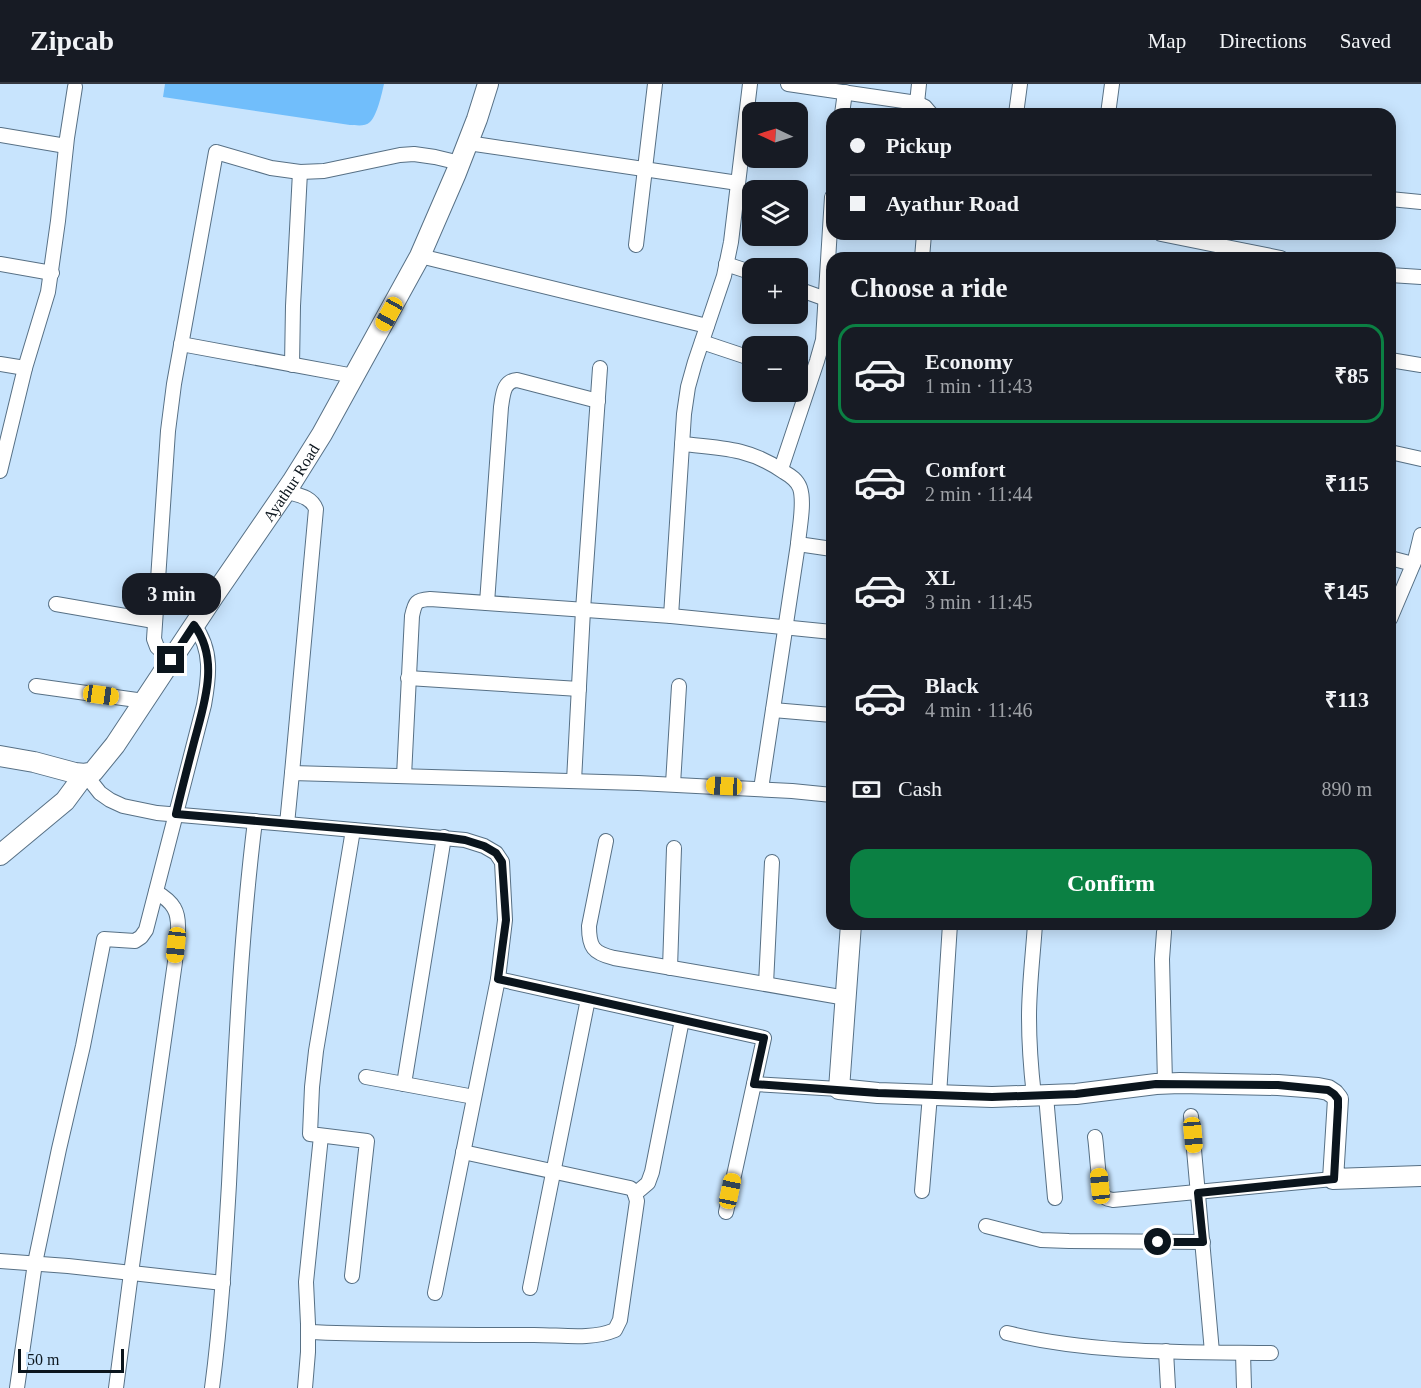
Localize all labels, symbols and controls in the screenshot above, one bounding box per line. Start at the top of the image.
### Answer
text: Zipcab [30,25,114,56]
text: Map [1148,29,1186,53]
text: Directions [1219,29,1307,53]
text: Saved [1340,29,1391,53]
north arrow [742,102,808,168]
map controls [742,102,808,402]
text: Pickup [886,133,952,158]
button: layers [742,180,808,246]
text: Ayathur Road [886,191,1019,216]
button: + [742,258,808,324]
text: Choose a ride [850,273,1008,303]
car [372,294,406,334]
button: − [742,336,808,402]
icon: car [853,347,907,401]
text: Economy [925,349,1013,374]
text: ₹85 [1334,363,1369,388]
text: 1 min · 11:43 [925,375,1033,397]
street label: Ayathur Road [260,441,323,525]
icon: car [853,455,907,509]
text: Comfort [925,457,1006,482]
text: ₹115 [1325,471,1369,496]
text: 2 min · 11:44 [925,483,1033,505]
icon: car [853,563,907,617]
text: XL [925,565,956,590]
callout: 3 min [122,573,220,615]
text: ₹145 [1323,579,1369,604]
text: 3 min [147,583,196,605]
text: 3 min · 11:45 [925,591,1033,613]
route end [157,646,184,673]
icon: car [853,671,907,725]
text: Black [925,673,979,698]
car [82,684,120,706]
text: ₹113 [1325,687,1369,712]
text: 4 min · 11:46 [925,699,1033,721]
icon: cash [850,773,883,806]
car [706,776,742,796]
text: Cash [898,776,942,801]
text: 890 m [1321,778,1372,800]
button: Confirm [850,849,1372,918]
car [165,926,187,964]
car [1182,1116,1204,1154]
car [1089,1167,1111,1205]
car [717,1172,743,1210]
route start [1144,1228,1171,1255]
scale bar [18,1346,124,1374]
text: 50 m [27,1351,59,1368]

